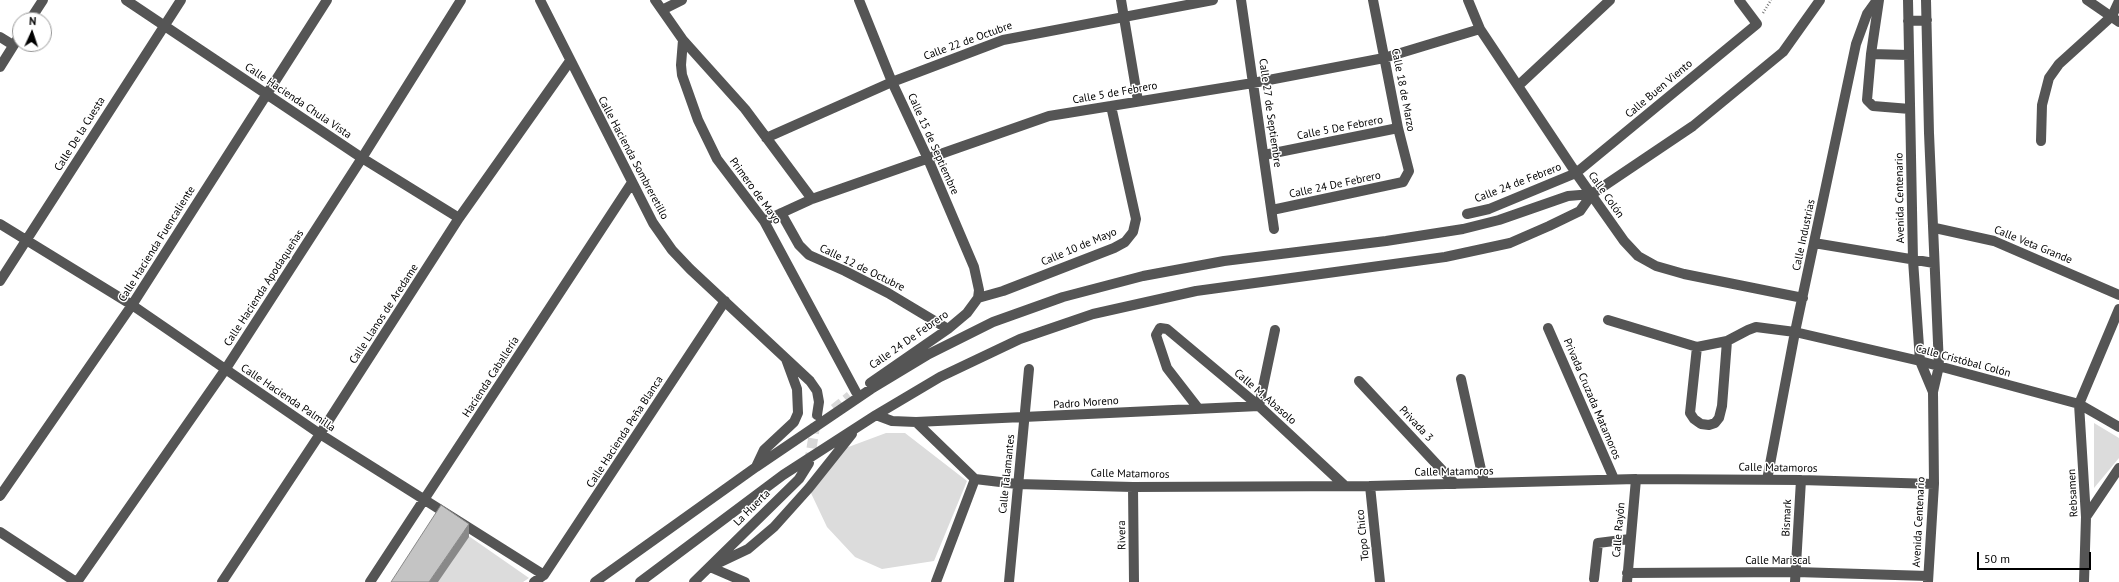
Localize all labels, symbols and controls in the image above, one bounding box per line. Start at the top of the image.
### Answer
north arrow [12,12,52,52]
text: N [29,14,37,28]
street label: Calle 22 de Octubre [922,19,1014,63]
street label: Calle 18 de Marzo [1388,47,1418,133]
street label: Calle Buen Viento [1623,57,1695,121]
street label: Calle 27 de Septiembre [1256,58,1284,168]
street label: Calle Hacienda Chula Vista [242,60,354,142]
street label: Calle 5 de Febrero [1071,79,1159,107]
street label: Calle 15 de Septiembre [905,91,961,197]
street label: Calle De la Cuesta [52,94,108,174]
street label: Calle Hacienda Sombreretillo [595,94,671,222]
street label: Calle 5 De Febrero [1296,113,1384,143]
street label: Avenida Centenario [1893,152,1907,244]
street label: Primero de Mayo [726,155,784,227]
street label: Calle 24 de Febrero [1473,160,1563,206]
street label: Calle 24 De Febrero [1288,169,1382,201]
street label: Calle Colón [1585,169,1627,221]
street label: Calle Hacienda Fuencaliente [116,184,198,304]
street label: Calle Industrias [1790,198,1818,272]
street label: Calle Veta Grande [1992,223,2074,267]
street label: Calle 10 de Mayo [1039,225,1119,269]
street label: Calle Hacienda Apodaqueñas [221,227,307,349]
street label: Calle 12 de Octubre [817,242,907,294]
street label: Calle Llanos de Aredame [347,262,421,366]
street label: Calle 24 De Febrero [867,308,951,372]
street label: Hacienda Caballería [460,334,522,420]
street label: Privada Cruzada Matamoros [1560,336,1624,462]
street label: Calle Cristóbal Colón [1914,342,2012,380]
street label: Calle Hacienda Palmilla [238,361,338,435]
street label: Calle M. Abasolo [1231,366,1299,428]
street label: Calle Hacienda Peña Blanca [584,374,666,490]
street label: Padro Moreno [1053,394,1119,412]
street label: Privada 3 [1396,404,1436,444]
street label: Calle Talamantes [996,434,1018,514]
street label: Calle Matamoros [1738,461,1818,475]
street label: Calle Matamoros [1414,465,1494,479]
street label: Calle Matamoros [1090,467,1170,481]
street label: Rebsamen [2065,469,2081,517]
street label: Avenida Centenario [1910,476,1928,568]
street label: La Huerta [731,487,773,529]
street label: Bismark [1779,499,1795,537]
street label: Calle Rayón [1610,502,1628,558]
street label: Topo Chico [1354,509,1372,561]
street label: Rivera [1115,520,1129,550]
scale bar [1979,544,2093,570]
text: 50 m [1984,551,2010,566]
street label: Calle Mariscal [1745,554,1811,568]

